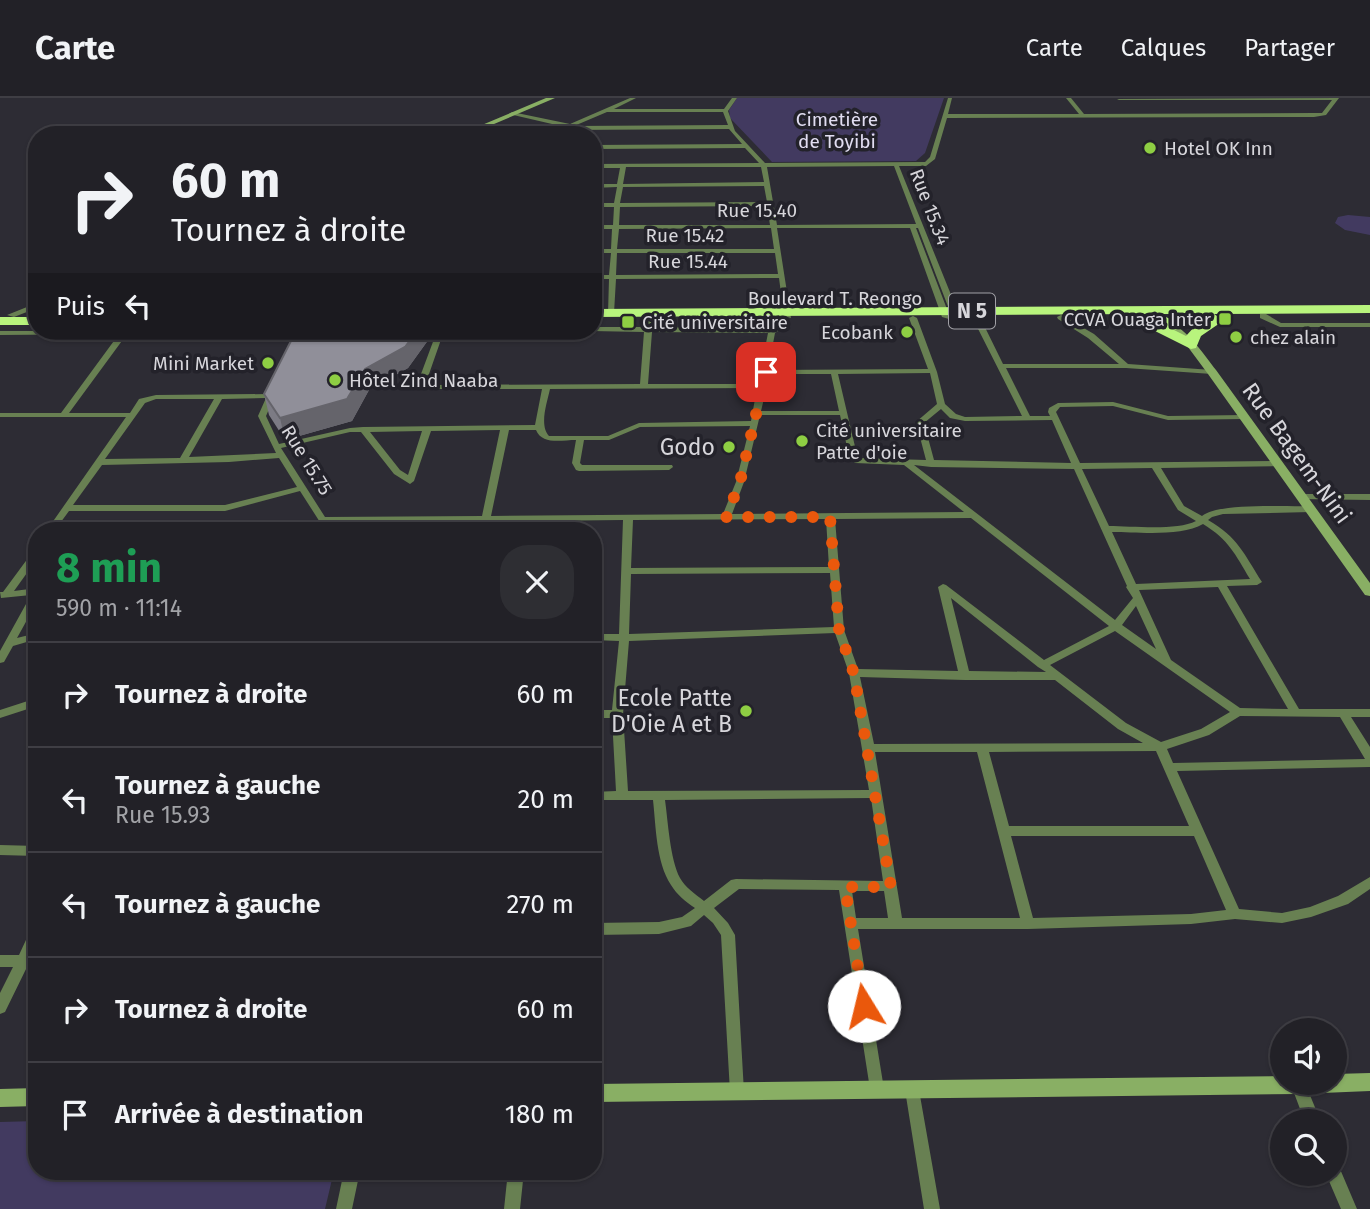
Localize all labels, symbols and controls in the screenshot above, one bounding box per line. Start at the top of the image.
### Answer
text: Carte [35,28,115,68]
text: Carte [1026,34,1083,62]
text: Calques [1121,34,1206,62]
text: Partager [1244,34,1335,62]
park label: Cimetière de Toyibi [796,108,878,153]
place label: Hotel OK Inn [1164,137,1273,160]
marker: Hotel OK Inn [1142,140,1158,156]
text: 60 m [171,151,280,210]
icon: right [56,154,147,245]
street label: Rue 15.34 [905,166,955,248]
street label: Rue 15.40 [717,199,797,222]
text: Tournez à droite [171,211,407,249]
street label: Rue 15.42 [646,224,724,247]
street label: Rue 15.44 [648,250,728,273]
icon: left [119,287,157,325]
street label: Boulevard T. Reongo [748,287,922,310]
text: Puis [56,291,105,322]
road number: N 5 [949,294,995,328]
place label: CCVA Ouaga Inter [1064,308,1212,331]
place label: Cité universitaire [642,311,788,334]
marker: CCVA Ouaga Inter [1217,311,1233,327]
marker: Cité universitaire [620,314,636,330]
place label: Ecobank [821,321,893,344]
marker: Ecobank [899,324,915,340]
place label: chez alain [1250,326,1336,349]
marker: chez alain [1228,329,1244,345]
pin [736,342,796,402]
place label: Mini Market [153,352,254,375]
icon: arrive [747,353,785,391]
marker: Mini Market [260,355,276,371]
place label: Hôtel Zind Naaba [349,369,498,392]
marker: Hôtel Zind Naaba [327,372,343,388]
street label: Rue Bagem-Nini [1236,377,1358,529]
place label: Cité universitaire Patte d'oie [816,419,962,464]
street label: Rue 15.75 [277,421,337,499]
place label: Godo [660,433,715,461]
marker: Cité universitaire Patte d'oie [794,433,810,449]
marker: Godo [721,439,737,455]
text: 8 min [56,543,162,593]
button: close [500,545,574,619]
text: 590 m · 11:14 [56,594,182,622]
icon: right [56,676,94,714]
text: Tournez à droite [115,679,307,710]
text: 60 m [516,679,574,710]
place label: Ecole Patte D'Oie A et B [611,684,732,738]
marker: Ecole Patte D'Oie A et B [738,703,754,719]
text: Tournez à gauche [115,770,320,801]
icon: left [56,781,94,819]
text: 20 m [517,784,574,815]
text: Rue 15.93 [115,801,210,829]
icon: left [56,886,94,924]
text: Tournez à gauche [115,889,320,920]
text: 270 m [506,889,574,920]
position arrow [827,969,901,1043]
icon: right [56,991,94,1029]
text: Tournez à droite [115,994,307,1025]
text: 60 m [516,994,574,1025]
map controls [1270,1018,1347,1186]
button: sound [1270,1018,1347,1095]
icon: arrive [56,1096,94,1134]
text: Arrivée à destination [115,1099,364,1130]
text: 180 m [505,1099,574,1130]
button: search [1270,1109,1347,1186]

